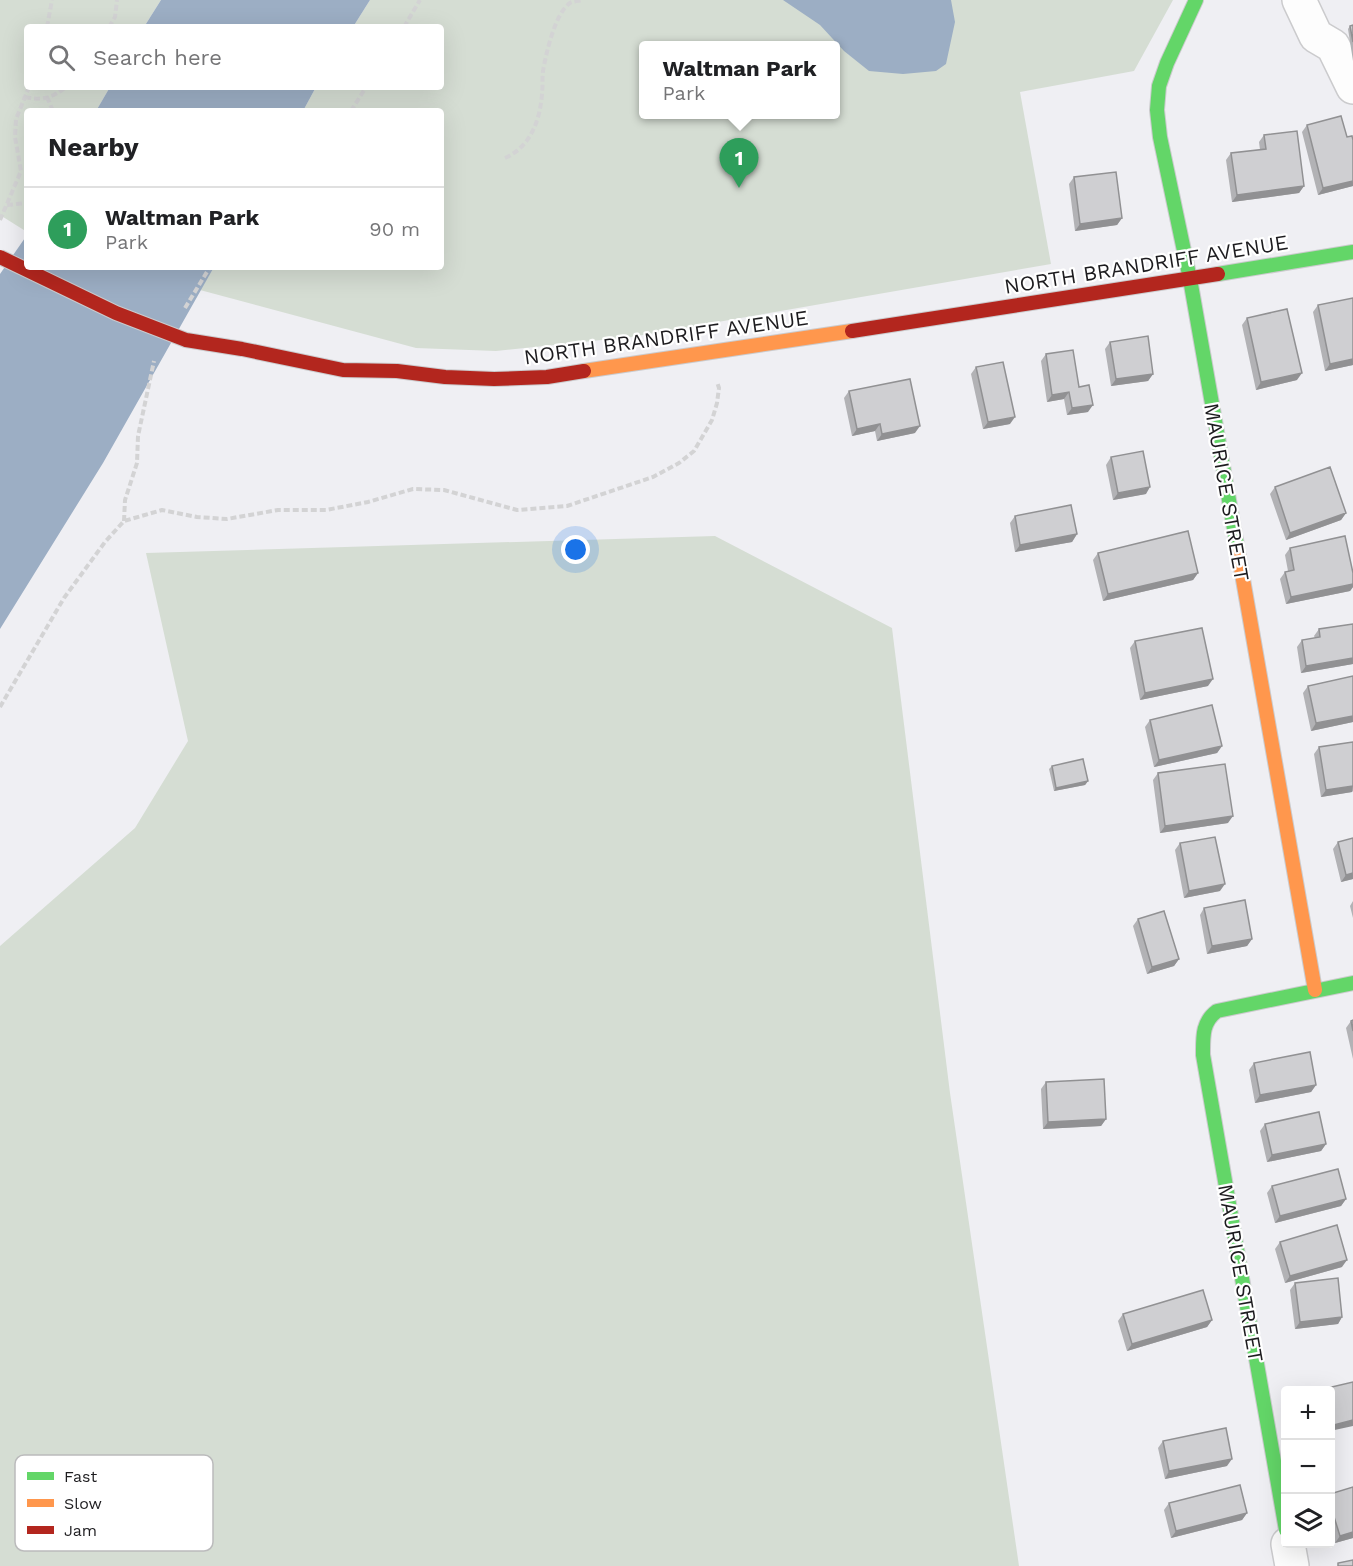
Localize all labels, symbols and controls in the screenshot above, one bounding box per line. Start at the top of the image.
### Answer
search box [24,24,444,90]
icon: search [45,41,78,74]
popup [639,41,840,119]
text: Search here [93,45,222,70]
text: Waltman Park [662,56,817,81]
text: Park [662,81,705,105]
text: Nearby [48,132,139,162]
pin: 1 [720,138,758,188]
text: Waltman Park [105,205,259,230]
text: 1 [63,217,72,241]
text: 90 m [369,217,420,241]
street label: NORTH BRANDRIFF AVENUE [1002,229,1290,299]
text: Park [105,230,148,254]
street label: NORTH BRANDRIFF AVENUE [522,305,810,369]
street label: MAURICE STREET [1199,401,1255,583]
your location [561,535,590,564]
street label: MAURICE STREET [1213,1182,1269,1364]
map controls [1281,1386,1335,1548]
button: + [1281,1386,1335,1440]
button: − [1281,1440,1335,1494]
legend [15,1455,213,1551]
text: Fast [64,1467,97,1486]
text: Slow [64,1494,102,1513]
button: layers [1281,1494,1335,1548]
text: Jam [64,1521,97,1540]

